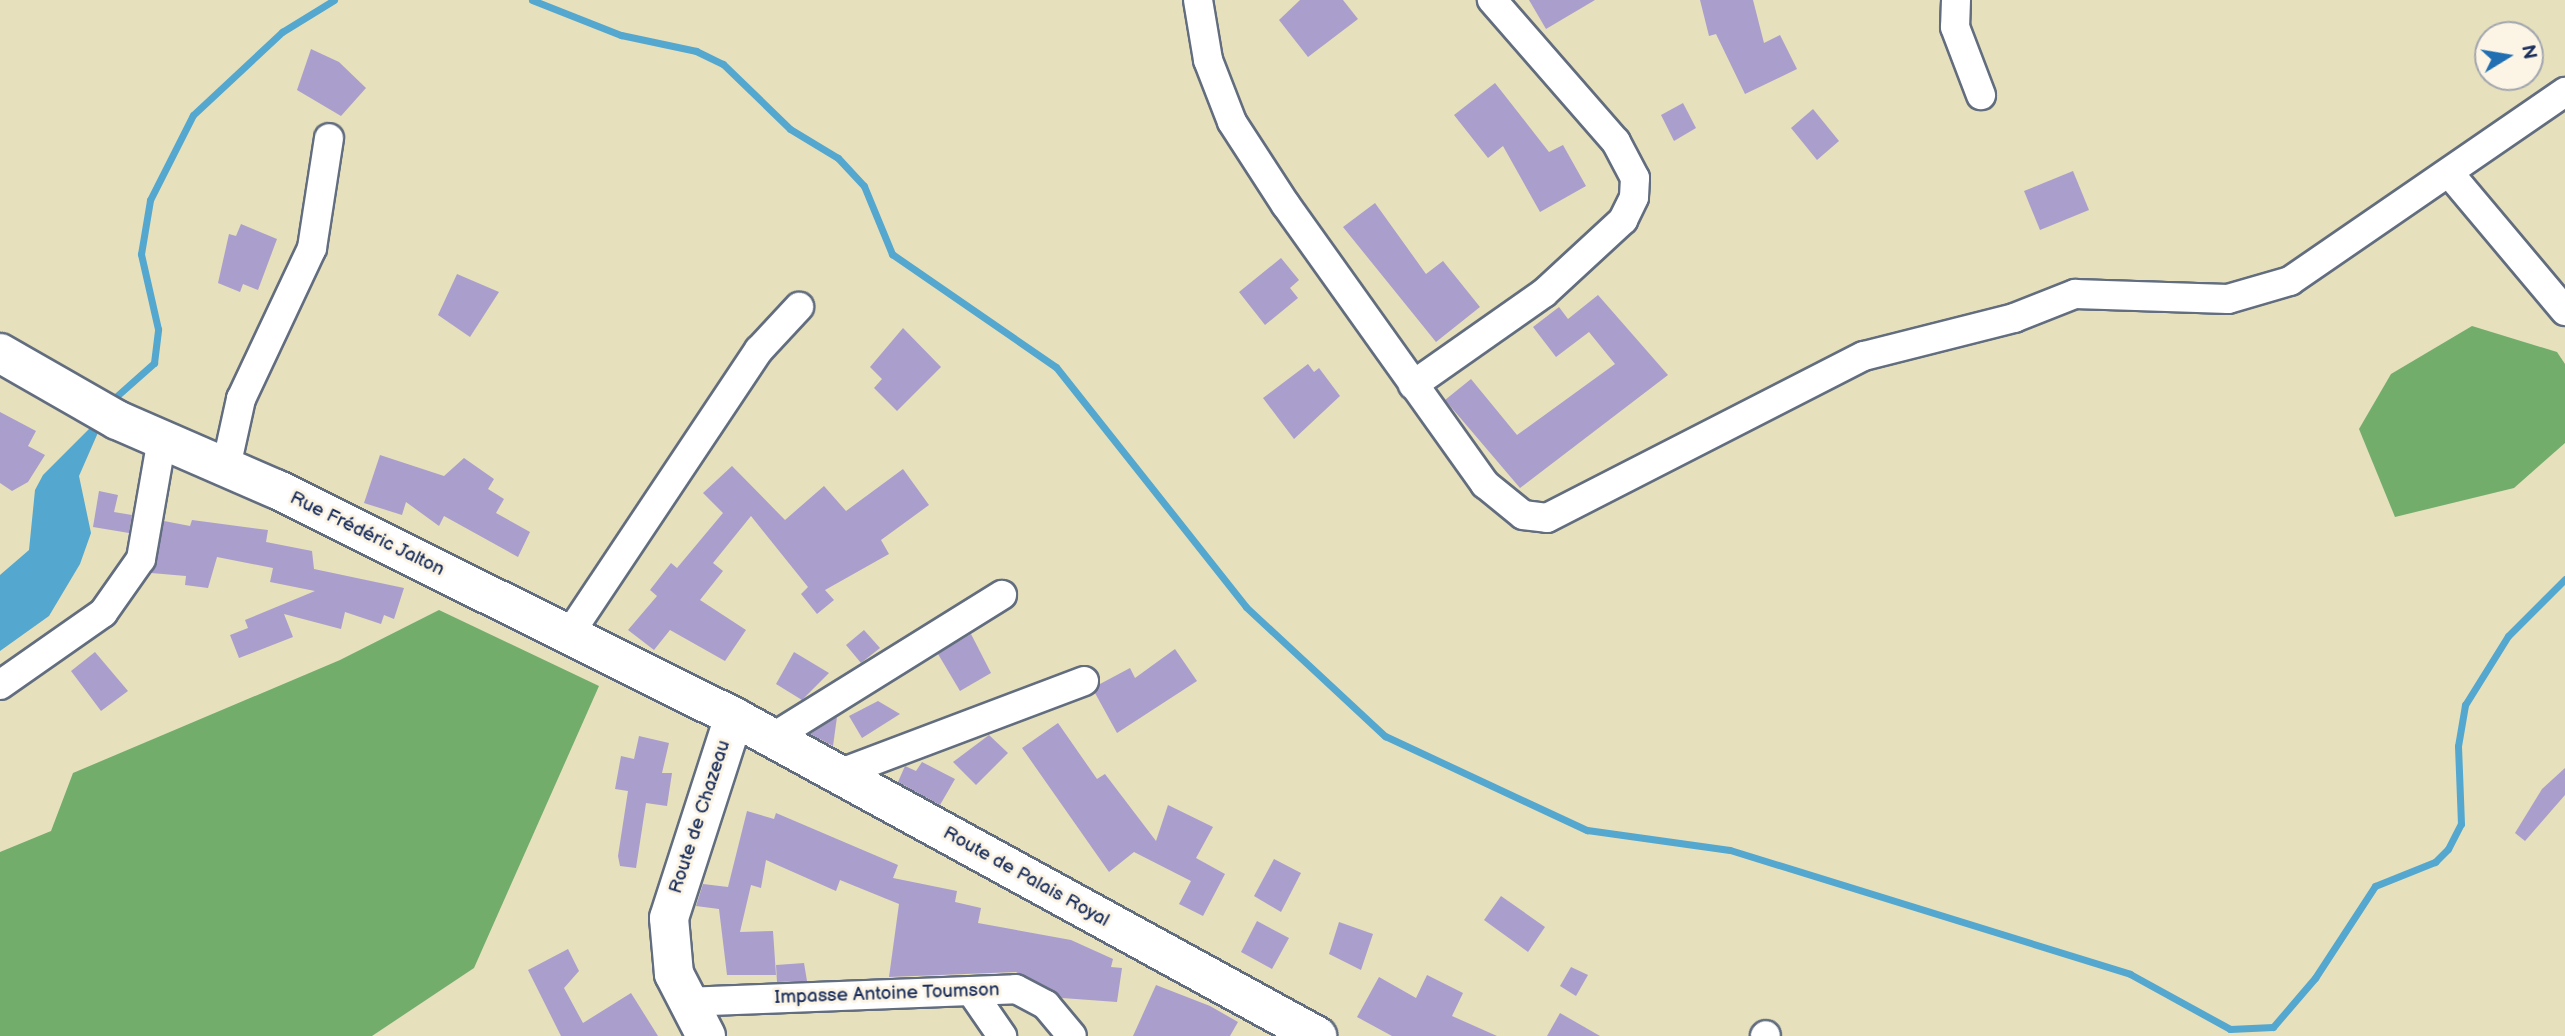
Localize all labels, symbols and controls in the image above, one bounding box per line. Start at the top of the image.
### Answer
north arrow [2474,21,2544,91]
text: N [2515,43,2541,61]
street label: Rue Frédéric Jalton [286,487,448,581]
street label: Route de Chazeau [664,737,736,897]
street label: Route de Palais Royal [939,822,1113,932]
street label: Impasse Antoine Toumson [774,979,1000,1009]

